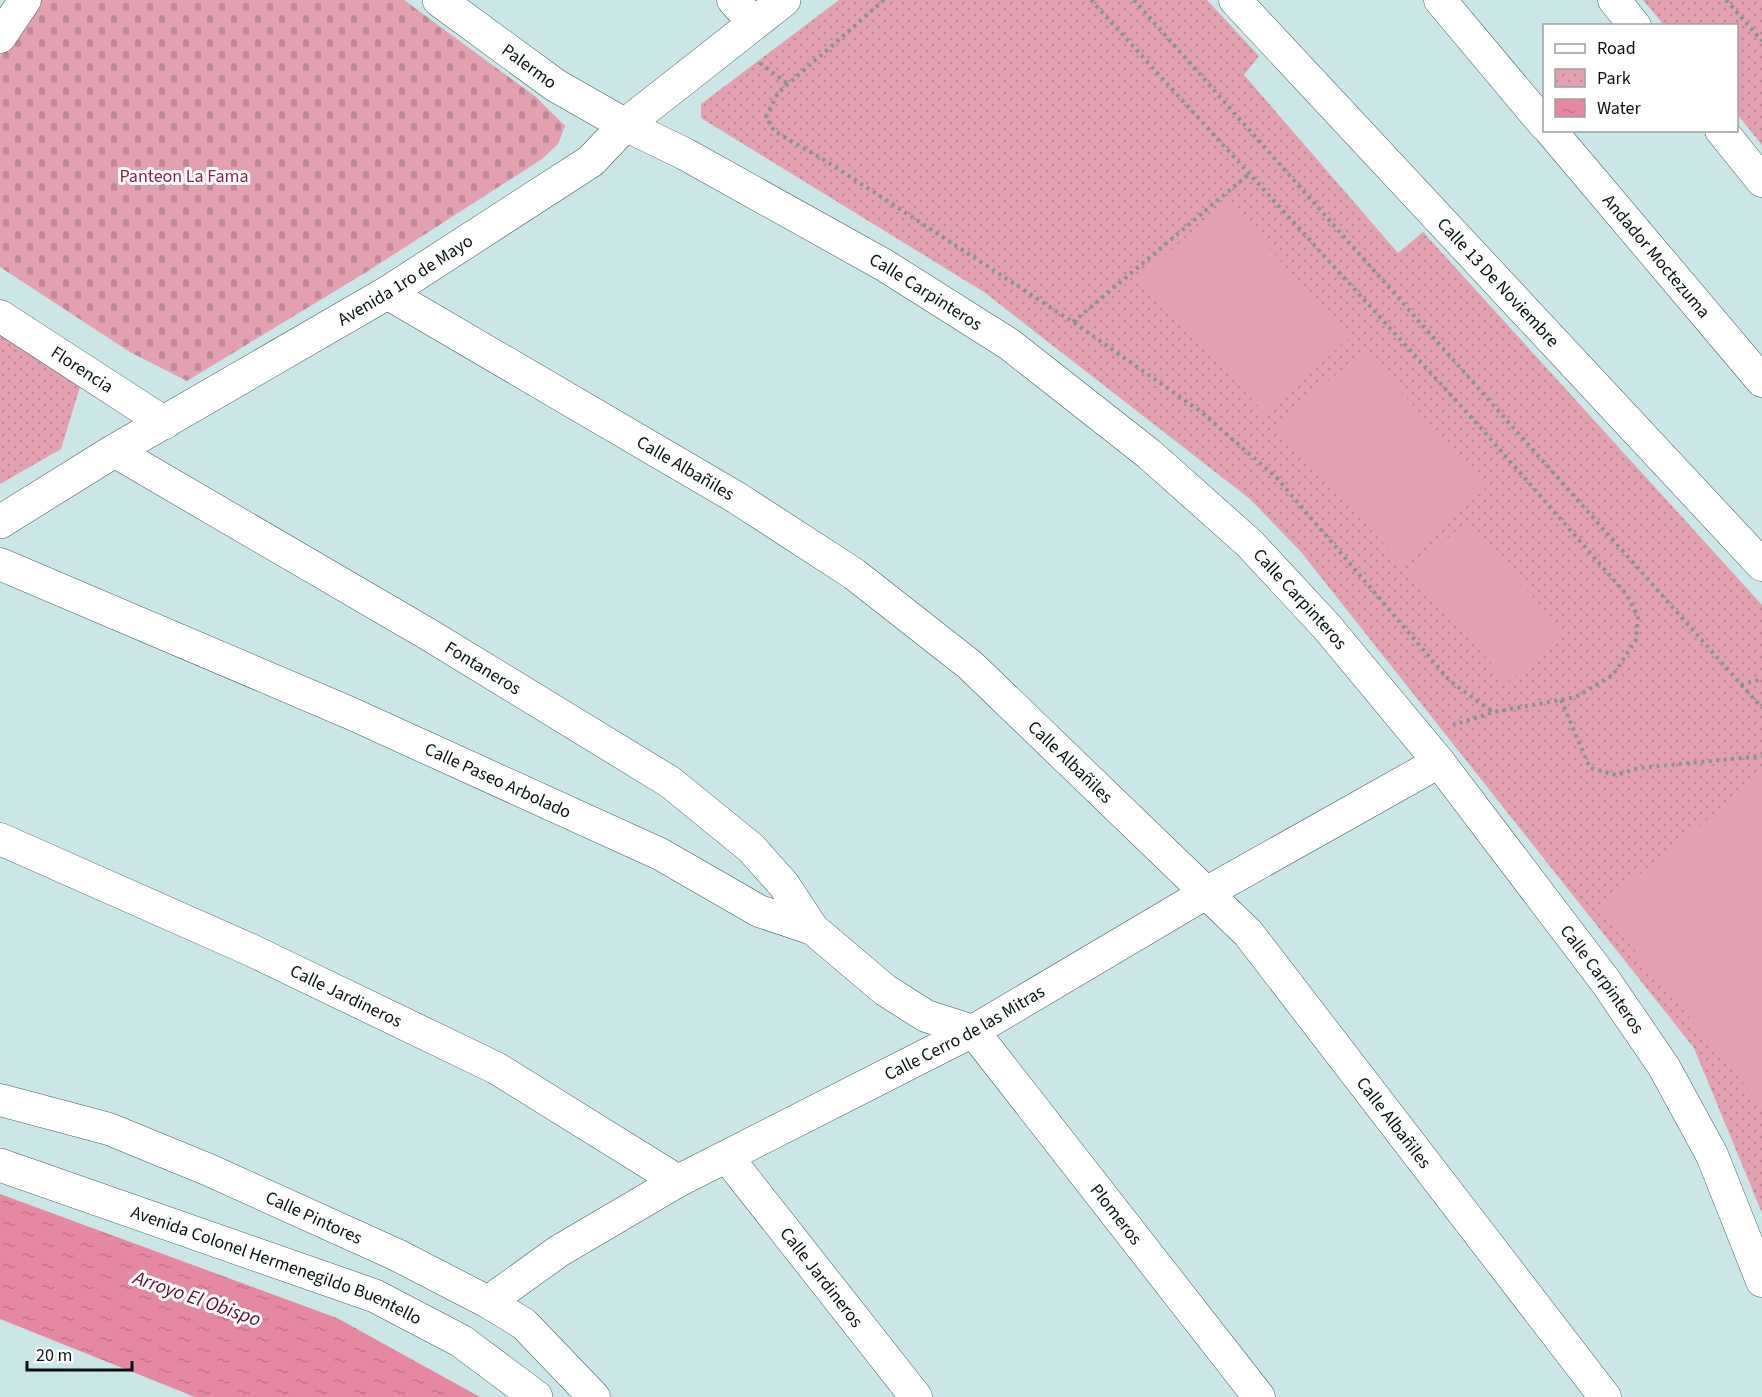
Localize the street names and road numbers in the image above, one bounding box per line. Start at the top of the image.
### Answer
street label: Palermo [497,38,562,95]
street label: Andador Moctezuma [1597,189,1716,323]
street label: Calle 13 De Noviembre [1431,212,1565,353]
street label: Avenida 1ro de Mayo [333,228,478,332]
street label: Calle Carpinteros [865,247,987,337]
street label: Florencia [46,340,118,399]
street label: Calle Albañiles [632,429,739,506]
street label: Calle Carpinteros [1247,543,1353,655]
street label: Fontaneros [440,635,526,701]
street label: Calle Albañiles [1022,715,1119,809]
street label: Calle Paseo Arbolado [421,736,575,825]
street label: Calle Carpinteros [1554,919,1650,1039]
street label: Calle Jardineros [286,958,406,1033]
street label: Calle Cerro de las Mitras [880,979,1049,1087]
street label: Calle Albañiles [1351,1072,1437,1174]
street label: Plomeros [1084,1178,1148,1250]
street label: Calle Pintores [261,1185,366,1250]
street label: Avenida Colonel Hermenegildo Buentello [127,1199,426,1331]
street label: Calle Jardineros [774,1222,869,1333]

